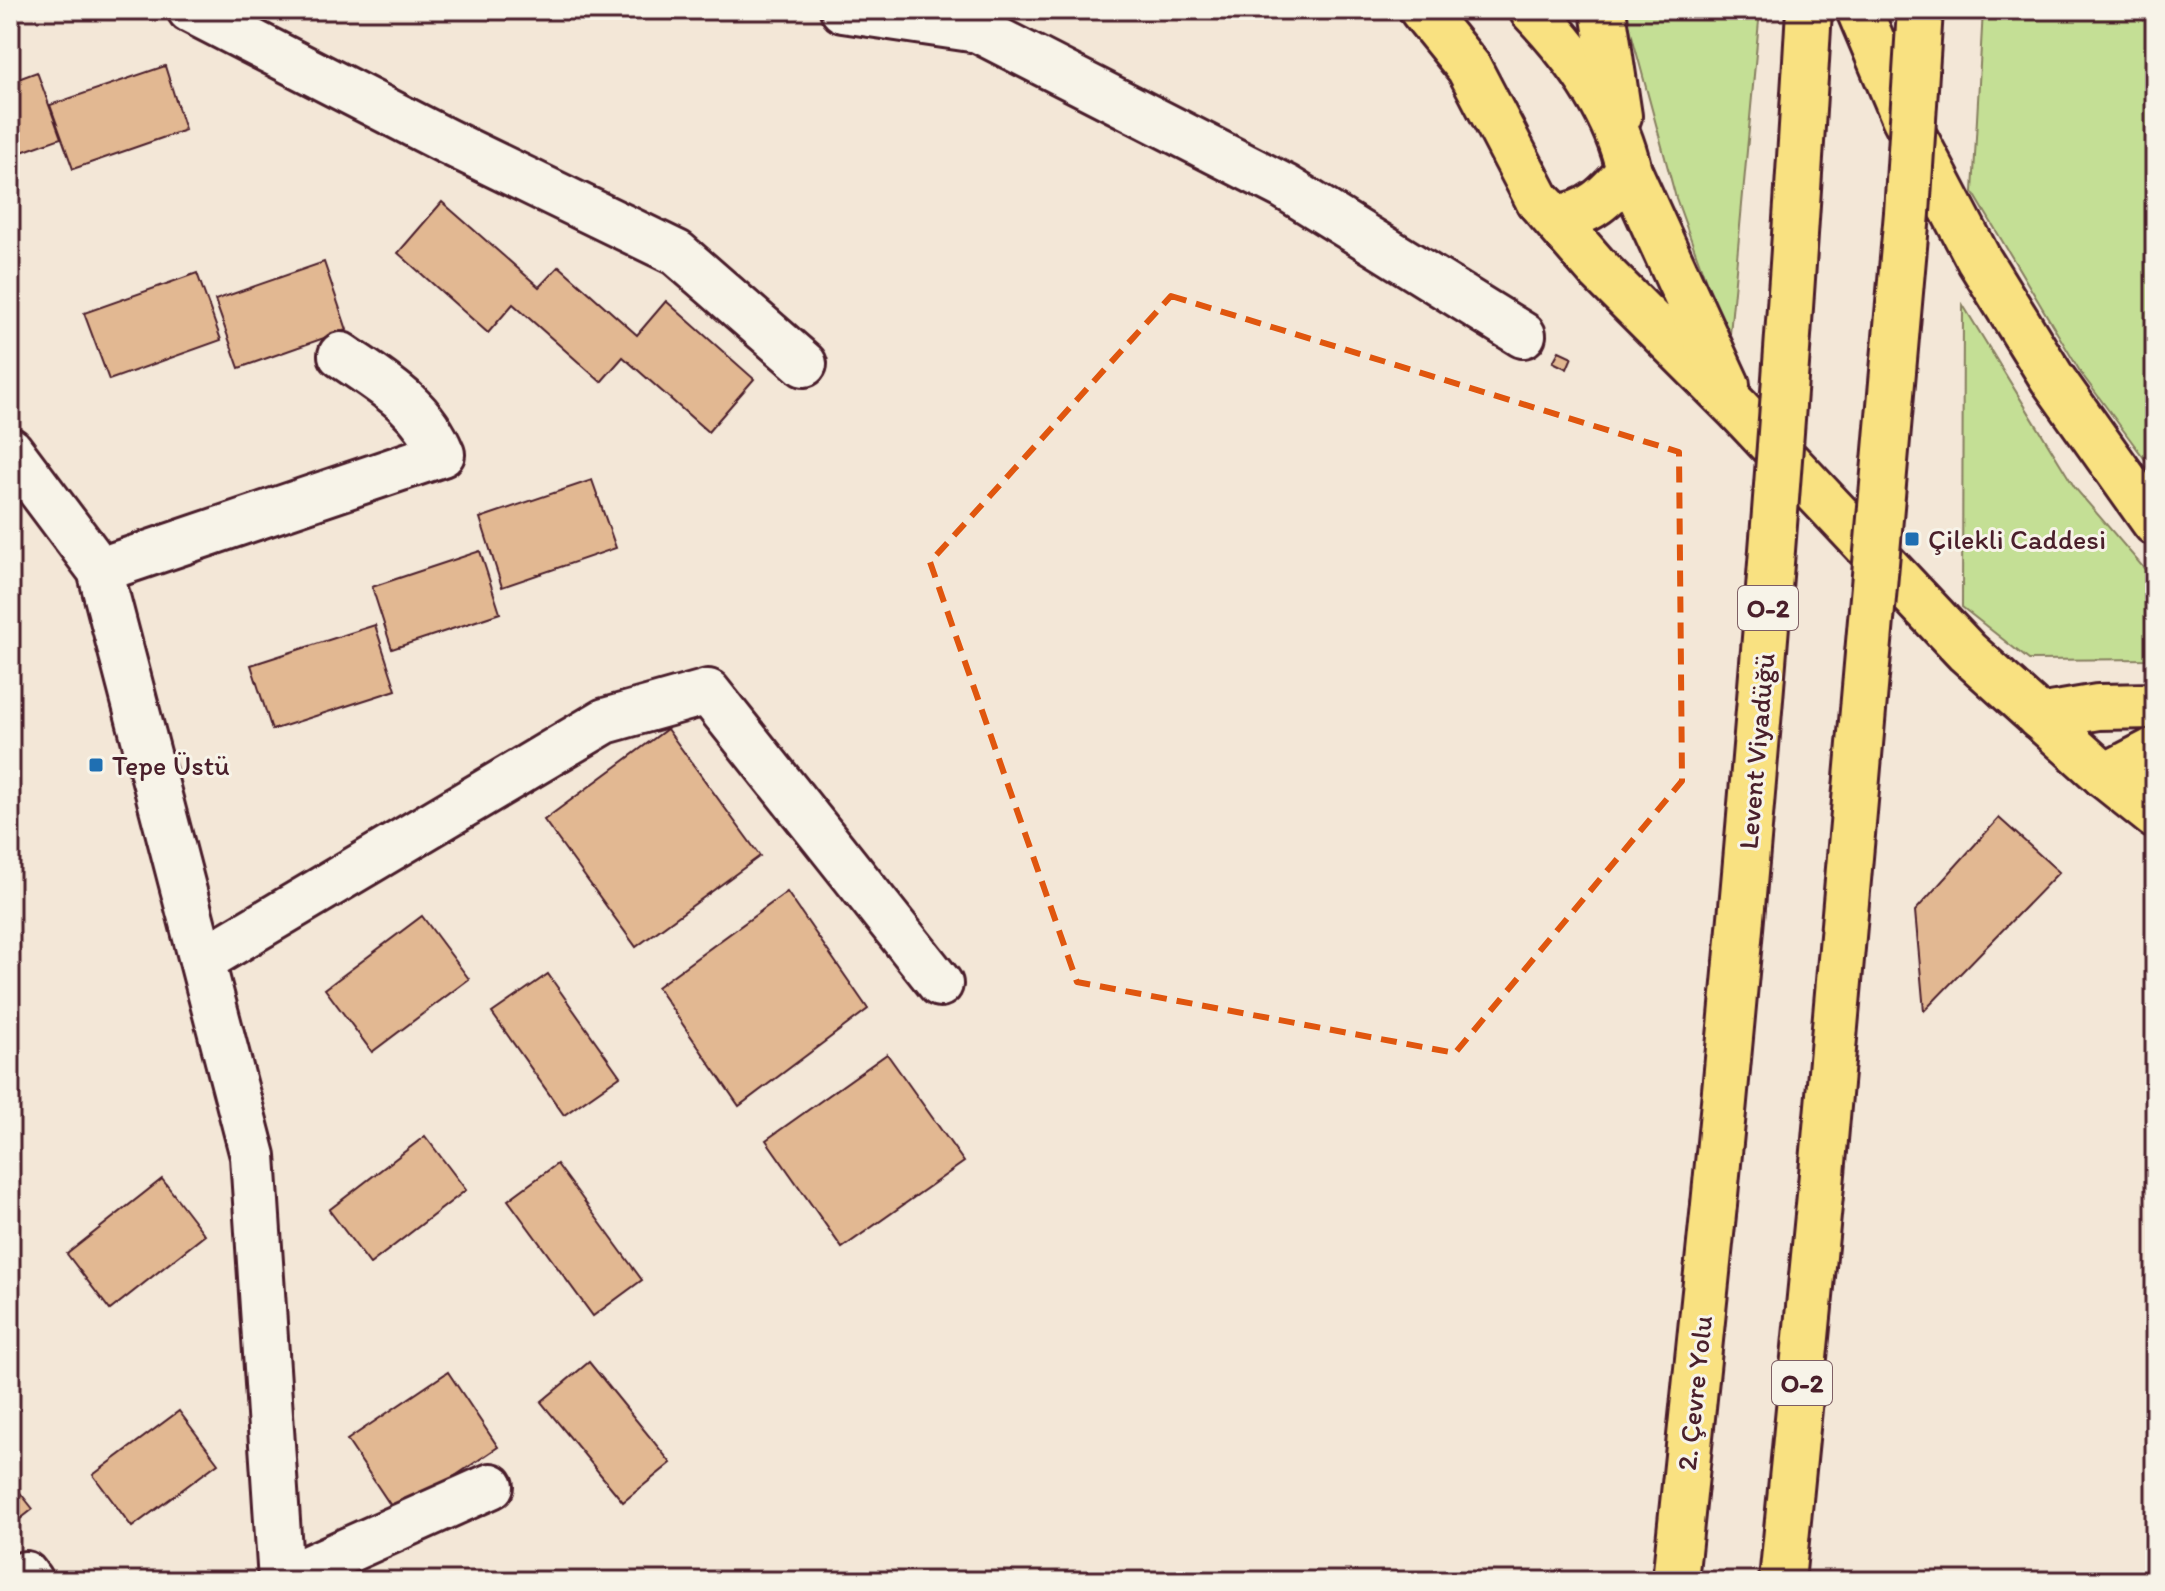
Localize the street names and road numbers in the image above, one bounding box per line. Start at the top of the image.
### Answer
road number: O-2 [1738,586,1798,630]
street label: Levent Viyadüğü [1730,651,1782,851]
street label: 2. Çevre Yolu [1669,1314,1719,1472]
road number: O-2 [1772,1361,1832,1405]

